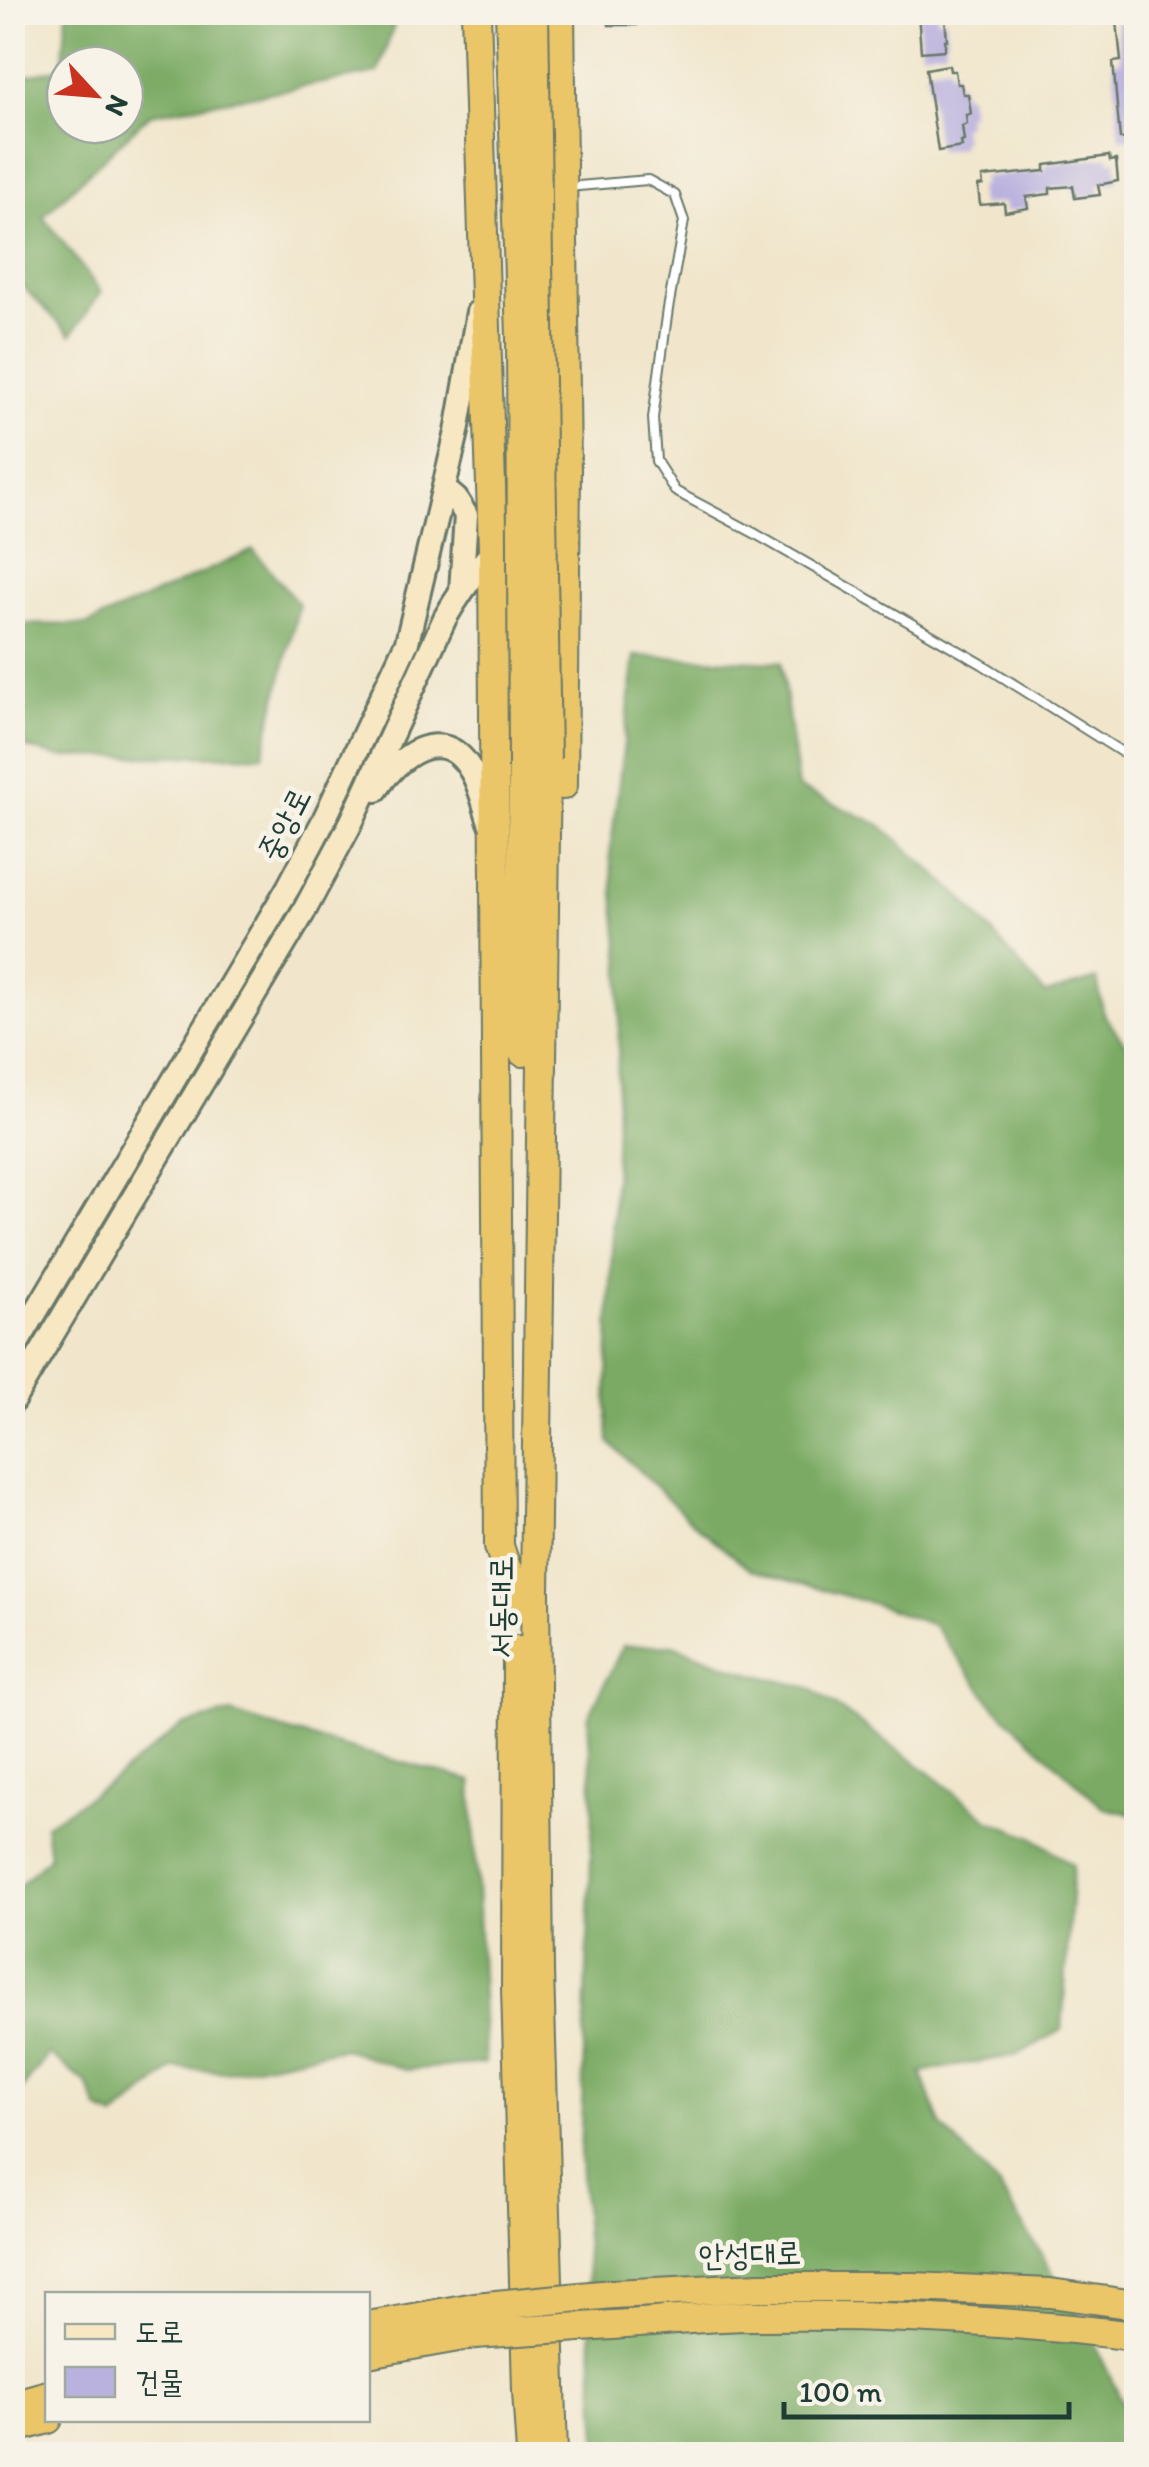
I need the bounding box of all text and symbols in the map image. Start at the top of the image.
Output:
north arrow [45,45,145,145]
text: N [98,90,137,122]
street label: 중앙로 [250,781,318,867]
street label: 서동대로 [482,1556,520,1659]
street label: 안성대로 [698,2233,802,2275]
legend [45,2292,370,2422]
text: 도로 [135,2313,183,2350]
scale bar [784,2357,1069,2419]
text: 건물 [135,2363,183,2400]
text: 100 m [799,2373,882,2410]

